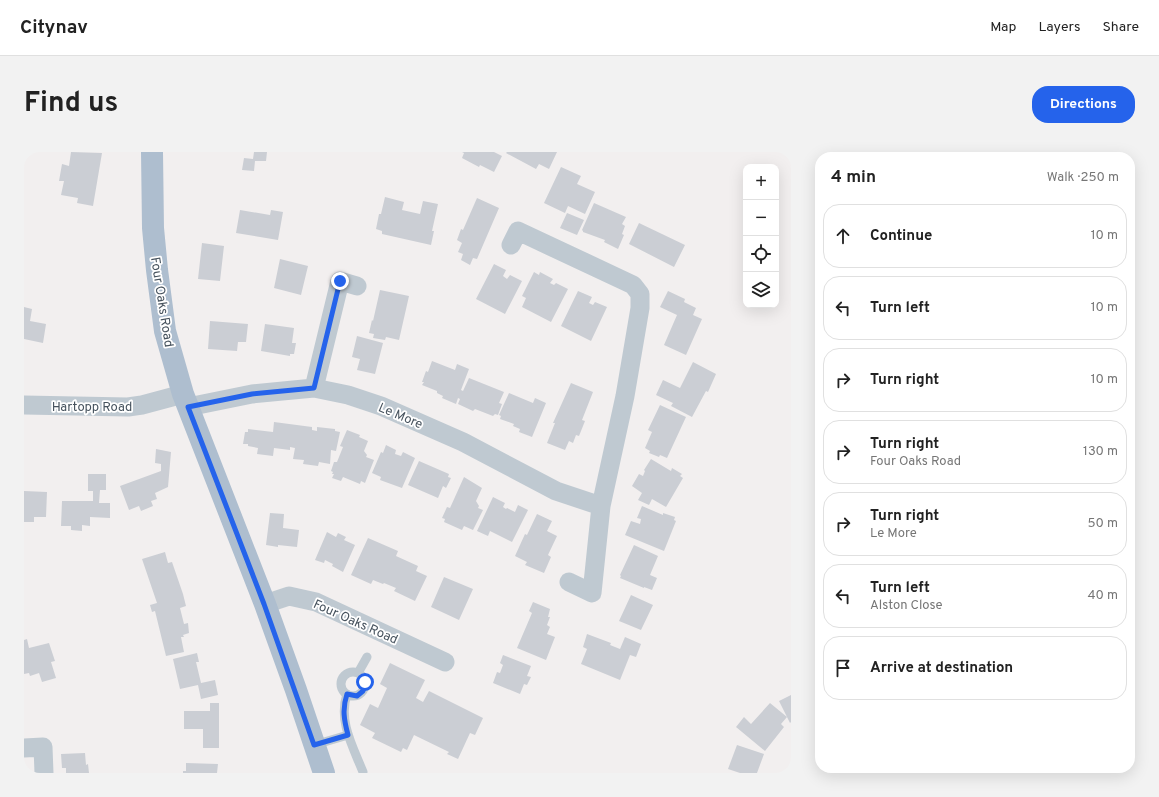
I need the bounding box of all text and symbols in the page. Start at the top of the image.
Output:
text: Citynav [20,16,88,40]
text: Map [990,19,1016,36]
text: Layers [1038,19,1080,36]
text: Share [1102,19,1139,36]
text: Find us [24,86,118,122]
button: Directions [1032,86,1135,123]
map controls [743,164,779,308]
button: + [743,164,779,200]
text: 4 min [831,167,876,189]
text: Walk · 250 m [1047,170,1119,186]
button: − [743,200,779,236]
icon: ahead [832,225,854,247]
text: Continue [870,227,932,246]
text: 10 m [1091,228,1118,244]
button: locate [743,236,779,272]
street label: Four Oaks Road [146,256,176,349]
route end [331,272,349,290]
button: layers [743,272,779,308]
icon: left [832,297,854,319]
text: Turn left [870,299,930,318]
text: 10 m [1091,300,1118,316]
icon: right [832,369,854,391]
text: Turn right [870,371,939,390]
text: 10 m [1091,372,1118,388]
street label: Hartopp Road [52,400,132,416]
street label: Le More [376,400,425,433]
text: Turn right [870,435,939,454]
icon: right [832,441,854,463]
text: 130 m [1083,444,1118,460]
text: Four Oaks Road [870,454,961,470]
text: Turn right [870,507,939,526]
icon: right [832,513,854,535]
text: 50 m [1088,516,1118,532]
text: Le More [870,526,917,542]
text: Turn left [870,579,930,598]
icon: left [832,585,854,607]
text: 40 m [1088,588,1118,604]
street label: Four Oaks Road [310,597,400,649]
text: Alston Close [870,598,942,614]
icon: arrive [832,657,854,679]
text: Arrive at destination [870,659,1013,678]
route start [356,673,374,691]

